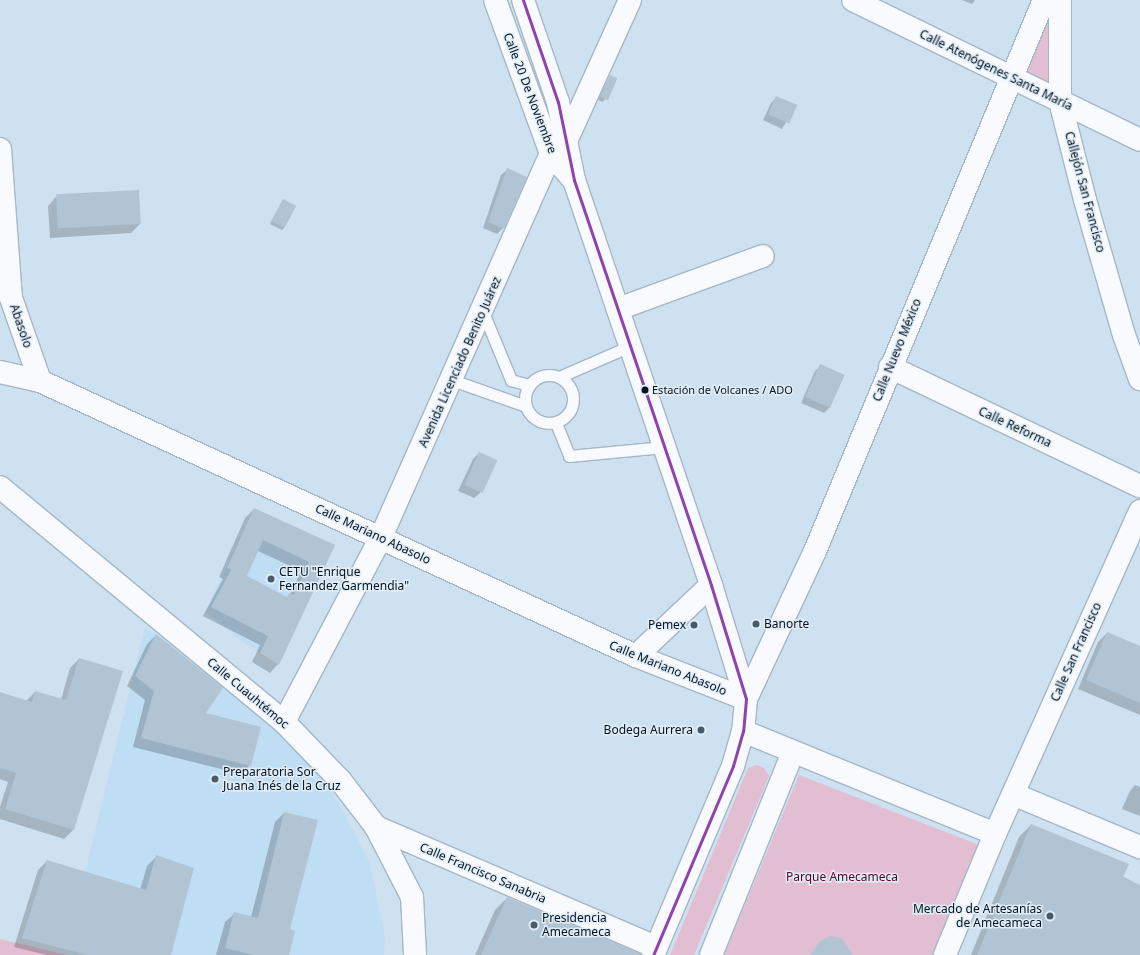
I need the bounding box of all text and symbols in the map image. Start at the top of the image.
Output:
street label: Calle Atenógenes Santa María [917,27,1075,113]
street label: Calle 20 De Noviembre [500,31,560,155]
street label: Callejón San Francisco [1062,130,1108,254]
street label: Avenida Licenciado Benito Juárez [416,274,504,450]
street label: Calle Nuevo México [870,296,924,404]
street label: Abasolo [7,302,35,350]
place label: Estación de Volcanes / ADO [652,383,793,397]
marker: Estación de Volcanes / ADO [640,385,650,395]
street label: Calle Reforma [976,404,1054,450]
street label: Calle Mariano Abasolo [313,501,433,567]
place label: CETU "Enrique Fernandez Garmendia" [279,565,409,593]
marker: CETU "Enrique Fernandez Garmendia" [266,574,276,584]
street label: Calle San Francisco [1048,600,1104,704]
place label: Banorte [764,617,809,631]
place label: Pemex [648,618,686,632]
marker: Banorte [751,619,761,629]
marker: Pemex [689,620,699,630]
street label: Calle Mariano Abasolo [607,638,729,698]
street label: Calle Cuauhtémoc [204,655,292,731]
place label: Bodega Aurrera [604,723,693,737]
marker: Bodega Aurrera [696,725,706,735]
place label: Preparatoria Sor Juana Inés de la Cruz [223,765,341,793]
marker: Preparatoria Sor Juana Inés de la Cruz [210,774,220,784]
street label: Calle Francisco Sanabria [418,840,548,906]
park label: Parque Amecameca [786,870,898,884]
place label: Mercado de Artesanías de Amecameca [913,902,1042,930]
place label: Presidencia Amecameca [542,911,611,939]
marker: Mercado de Artesanías de Amecameca [1045,911,1055,921]
marker: Presidencia Amecameca [529,920,539,930]

